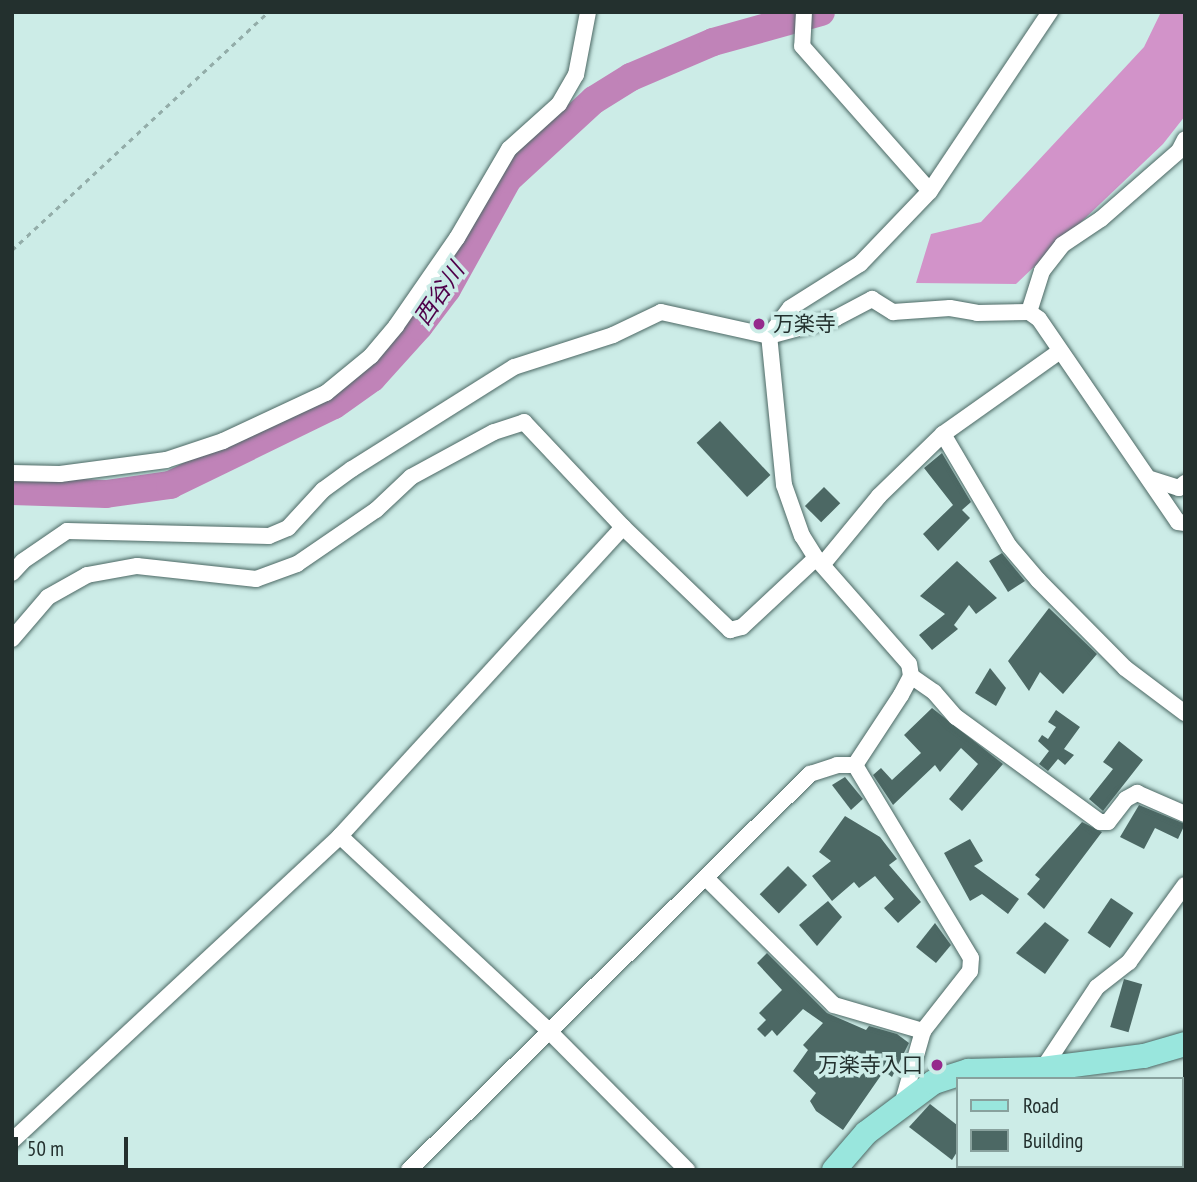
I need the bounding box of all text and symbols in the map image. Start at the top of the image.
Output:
water label: 西谷川 [408,258,470,330]
place label: 万楽寺 [773,311,836,337]
marker: 万楽寺 [751,316,767,332]
place label: 万楽寺入口 [818,1052,923,1078]
marker: 万楽寺入口 [929,1057,945,1073]
legend [956,1077,1183,1168]
text: Road [1023,1092,1059,1119]
scale bar [18,1122,131,1166]
text: Building [1023,1127,1083,1154]
text: 50 m [27,1135,64,1162]

